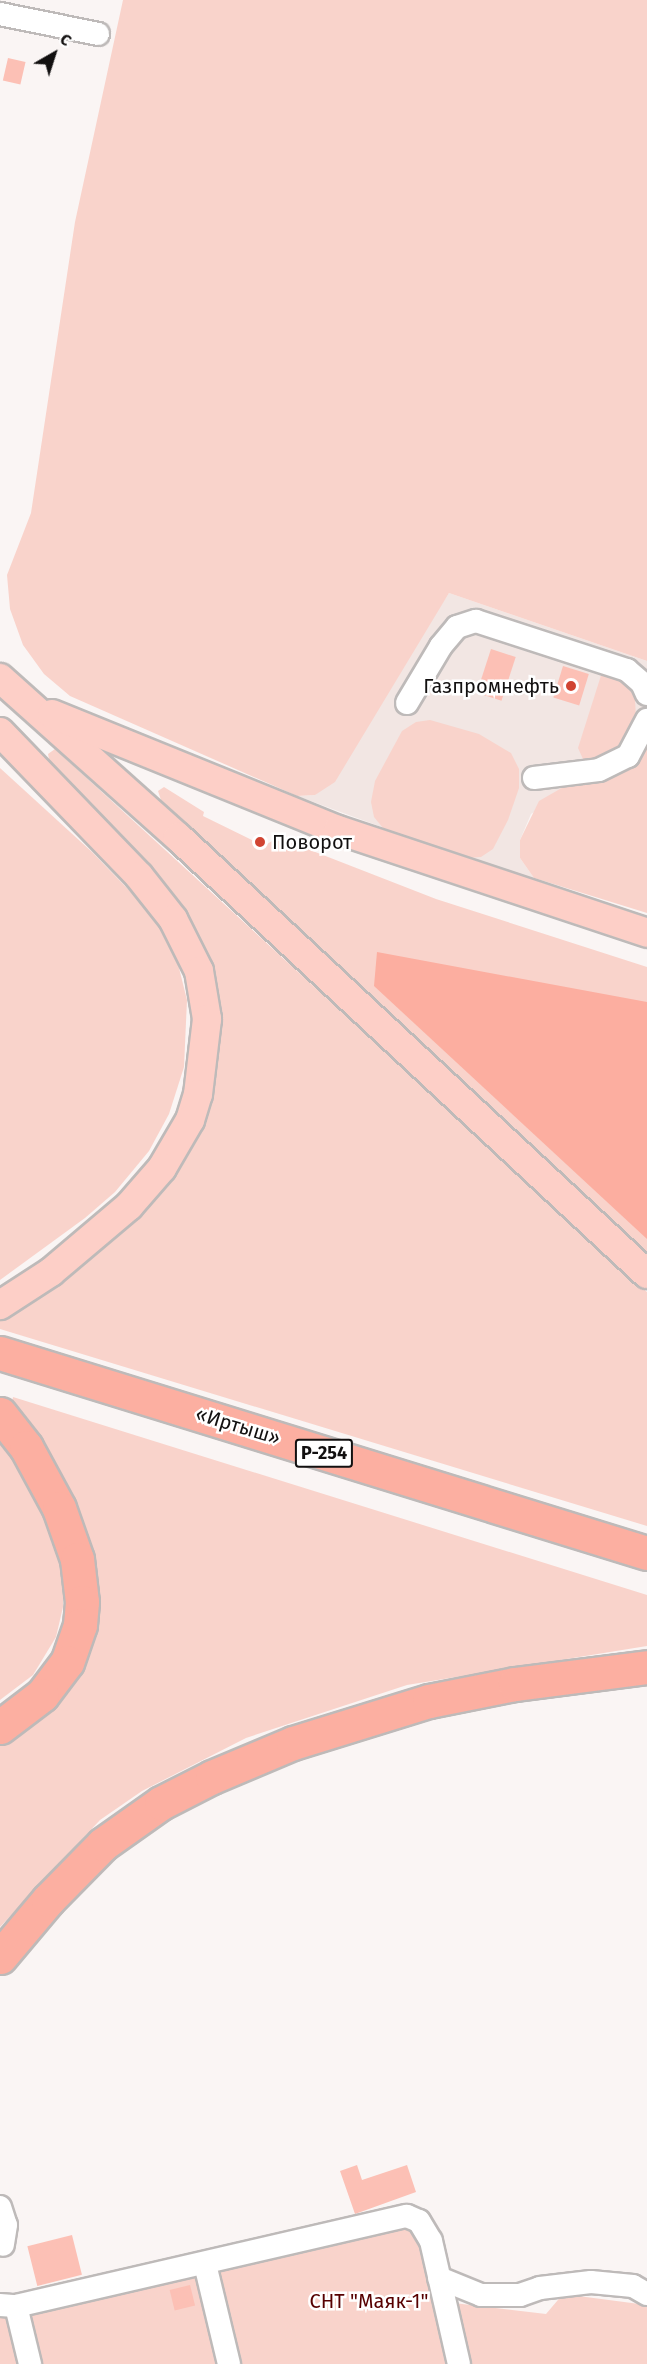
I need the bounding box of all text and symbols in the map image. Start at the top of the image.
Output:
north arrow [24,24,84,84]
text: С [56,29,75,50]
place label: Газпромнефть [423,674,559,698]
marker: Газпромнефть [564,679,578,693]
place label: Поворот [272,830,352,854]
marker: Поворот [253,835,267,849]
street label: «Иртыш» [193,1402,283,1450]
road number: Р-254 [294,1438,354,1468]
park label: СНТ "Маяк-1" [310,2289,428,2313]

